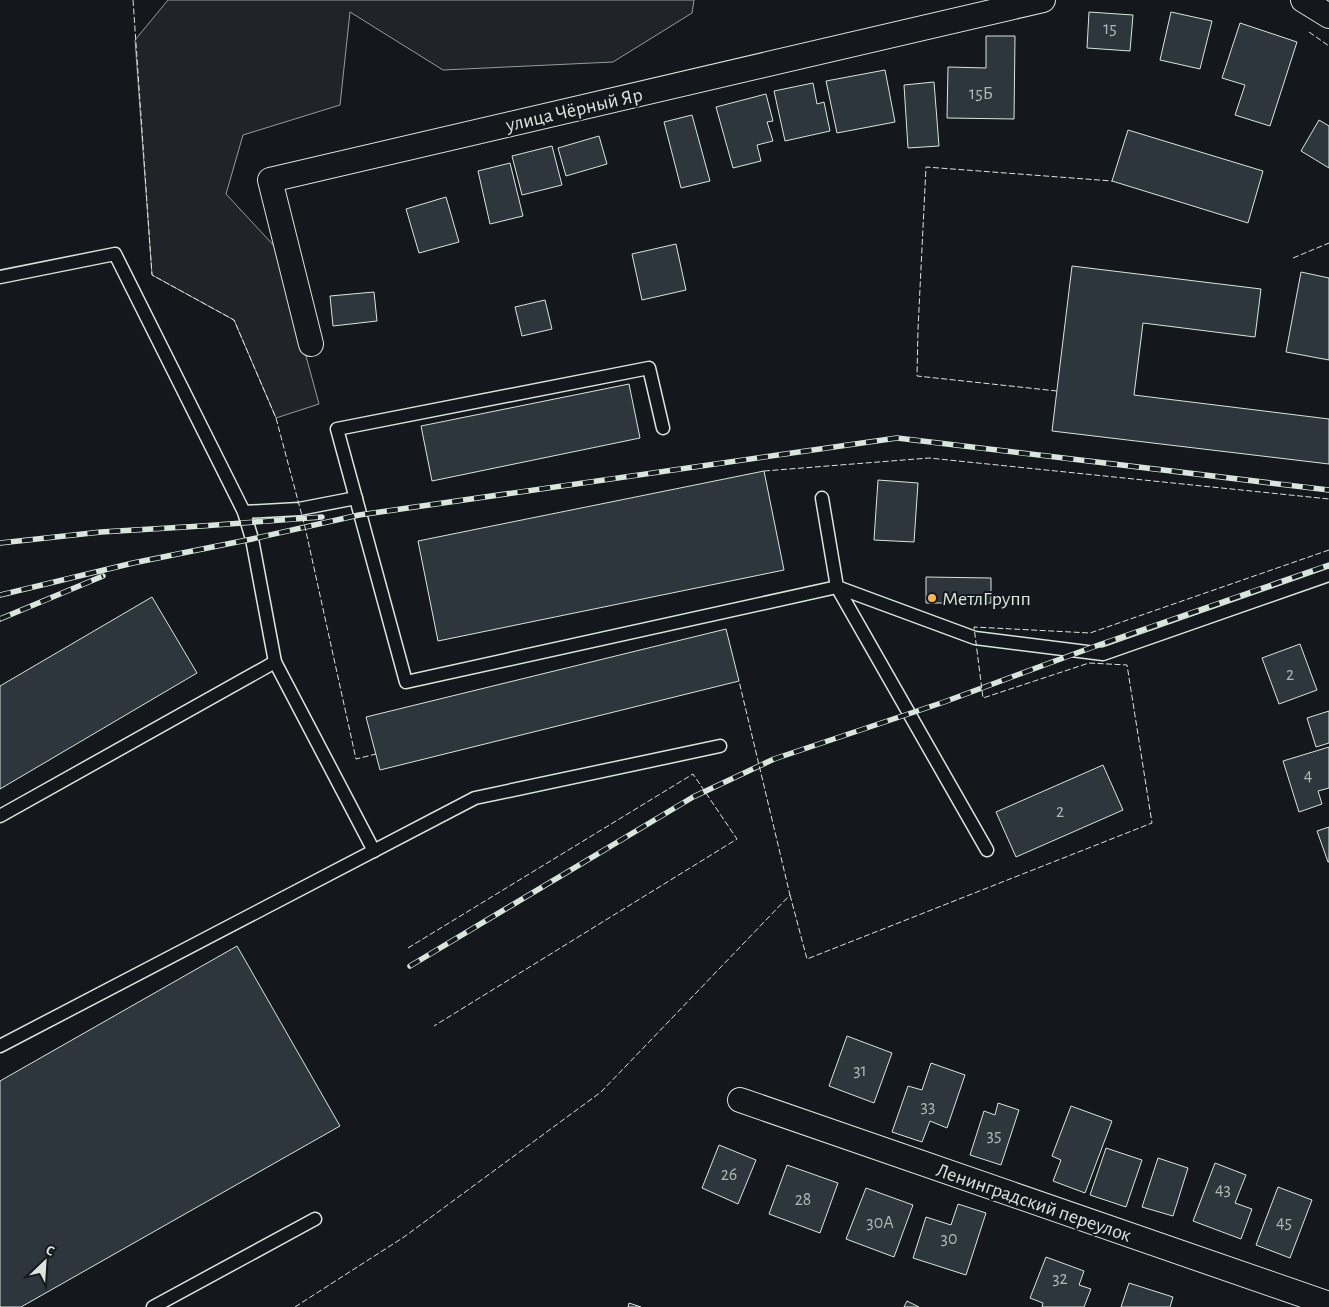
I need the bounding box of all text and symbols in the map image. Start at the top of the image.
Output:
house number: 15 [1103,20,1117,38]
street label: улица Чёрный Яр [503,85,644,136]
house number: 15Б [969,85,993,103]
place label: МетлГрупп [942,589,1031,609]
marker: МетлГрупп [926,592,938,604]
house number: 2 [1286,666,1294,684]
house number: 4 [1304,767,1313,785]
house number: 2 [1056,803,1064,821]
house number: 31 [853,1062,867,1080]
house number: 33 [921,1098,935,1116]
house number: 35 [987,1127,1001,1145]
street label: Ленинградский переулок [934,1160,1134,1246]
house number: 26 [721,1166,737,1184]
house number: 43 [1215,1181,1231,1199]
house number: 28 [795,1191,811,1209]
house number: 30А [866,1214,894,1232]
house number: 45 [1276,1214,1292,1232]
house number: 30 [941,1230,957,1248]
north arrow [20,1237,70,1287]
text: С [44,1243,57,1259]
house number: 32 [1052,1270,1068,1288]

